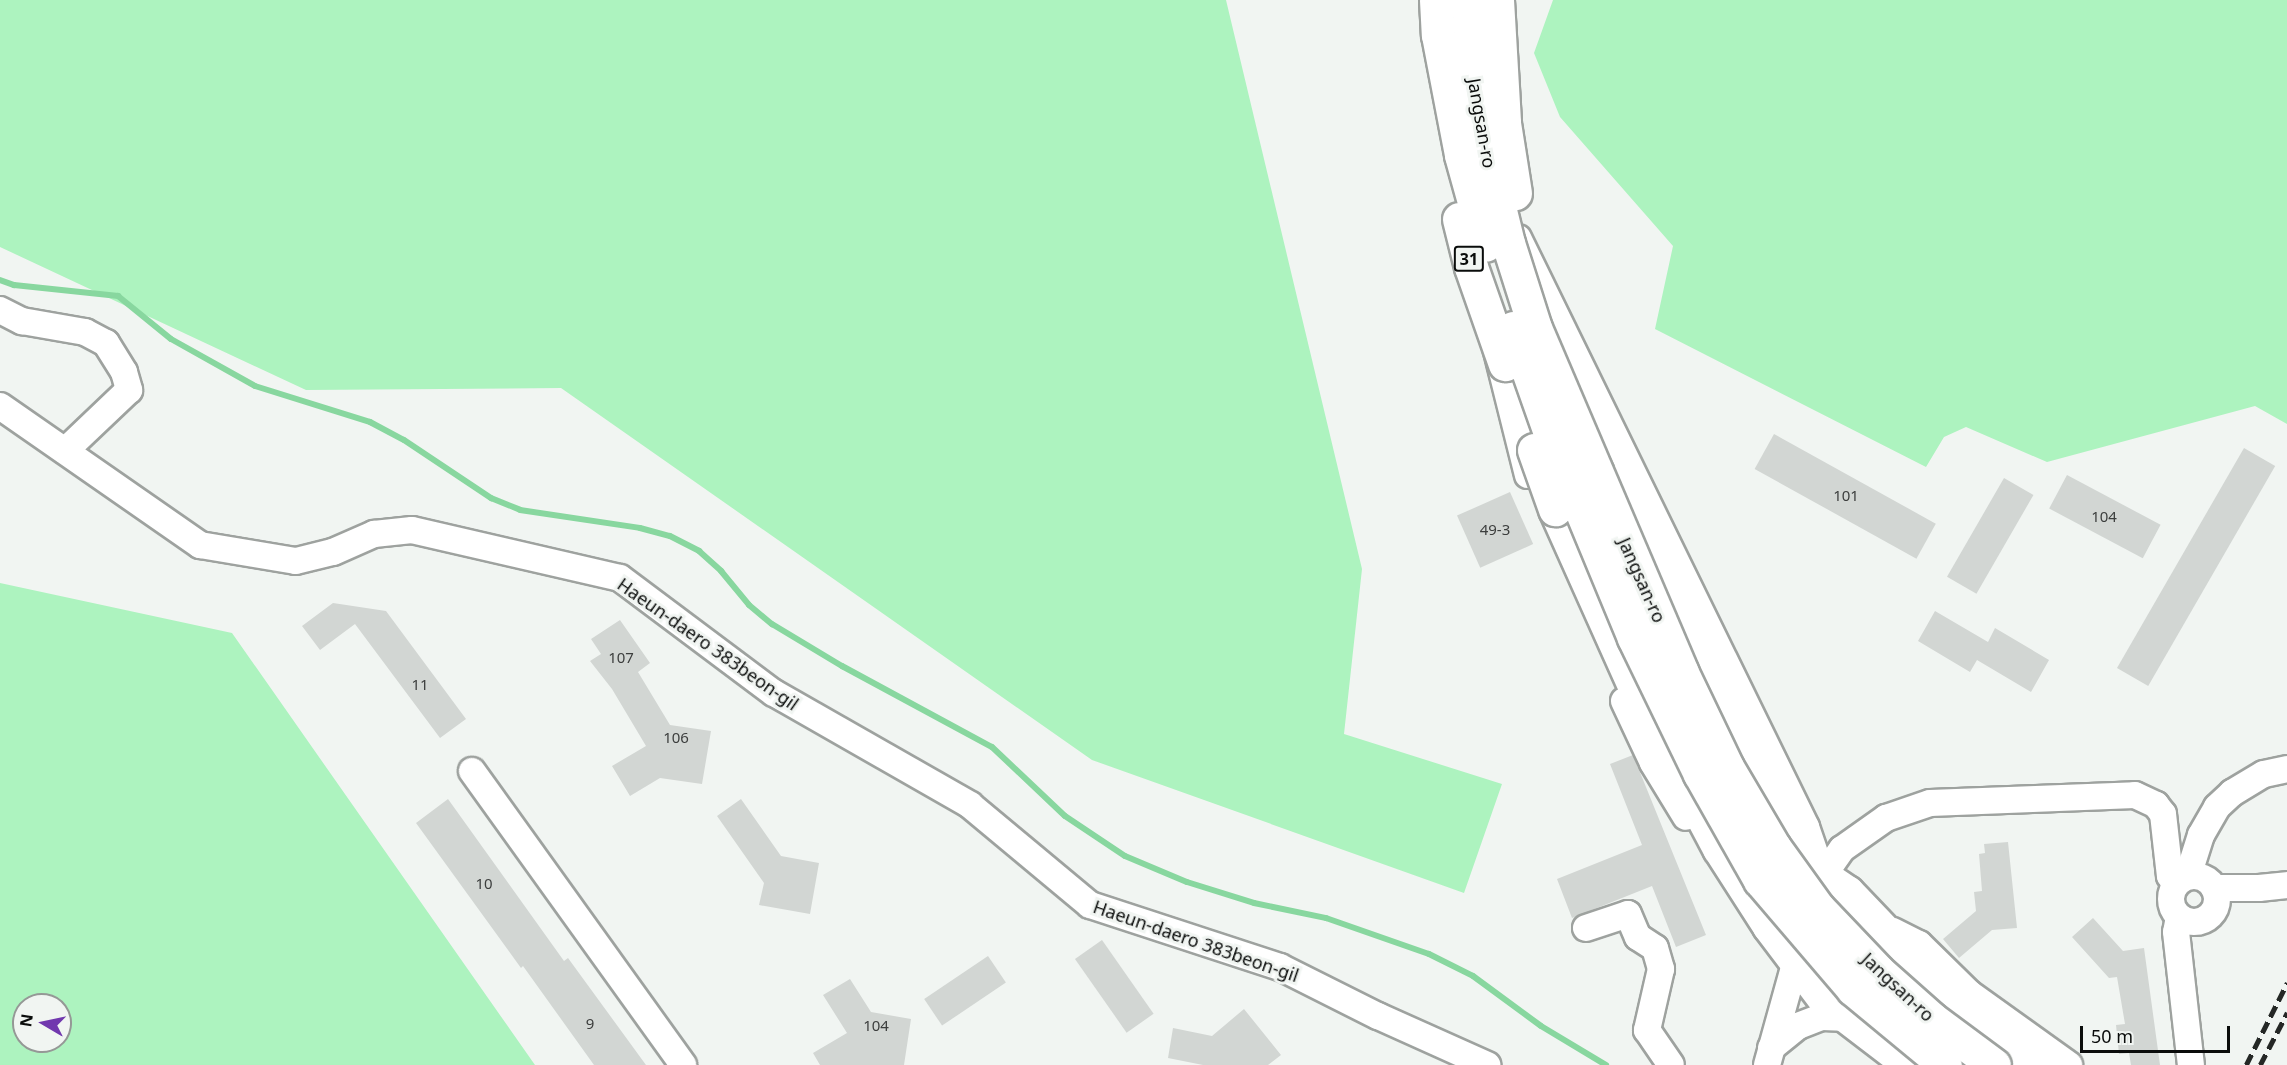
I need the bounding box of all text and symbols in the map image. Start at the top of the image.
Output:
street label: Jangsan-ro [1463,76,1501,170]
road number: 31 [1452,246,1486,272]
house number: 101 [1833,487,1859,505]
house number: 104 [2091,508,2117,526]
house number: 49-3 [1480,521,1510,539]
street label: Jangsan-ro [1614,534,1670,626]
street label: Haeun-daero 383beon-gil [613,573,803,715]
house number: 107 [608,649,634,667]
house number: 11 [411,676,429,694]
house number: 106 [663,729,689,747]
house number: 10 [475,875,493,893]
street label: Haeun-daero 383beon-gil [1090,896,1302,986]
street label: Jangsan-ro [1857,948,1939,1026]
north arrow [12,993,72,1053]
text: N [14,1012,38,1029]
scale bar [2083,1014,2233,1052]
house number: 9 [586,1015,594,1033]
house number: 104 [863,1017,889,1035]
text: 50 m [2091,1024,2133,1048]

